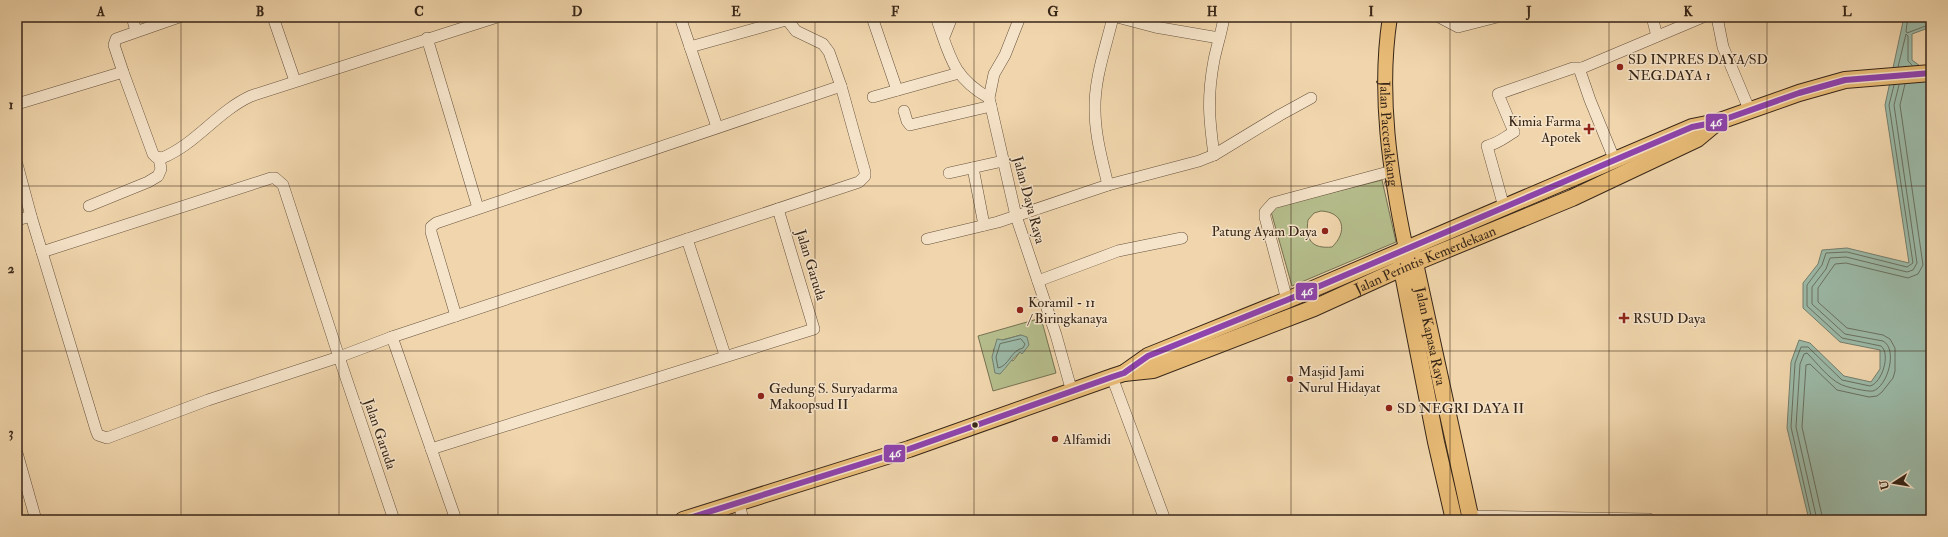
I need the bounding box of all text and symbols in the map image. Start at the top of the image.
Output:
text: A [96,4,106,20]
text: B [256,4,264,20]
text: C [414,4,424,20]
text: D [572,4,583,20]
text: E [731,4,741,20]
text: F [891,4,900,20]
text: G [1048,4,1059,20]
text: H [1207,4,1218,20]
text: I [1368,4,1374,20]
text: J [1525,4,1532,21]
text: K [1683,4,1693,20]
text: L [1842,4,1852,20]
place label: SD INPRES DAYA/SD NEG.DAYA 1 [1628,51,1768,84]
marker: SD INPRES DAYA/SD NEG.DAYA 1 [1615,62,1625,72]
street label: Jalan Paccerakkang [1377,80,1403,188]
text: 1 [9,97,14,113]
place label: Kimia Farma Apotek [1508,113,1581,147]
line badge: 46 [1705,113,1728,132]
text: 46 [1709,116,1723,130]
marker: Kimia Farma Apotek [1584,124,1594,134]
street label: Jalan Daya Raya [1008,153,1049,246]
street label: Jalan Perintis Kemerdekaan [1351,222,1498,297]
place label: Patung Ayam Daya [1211,223,1317,241]
marker: Patung Ayam Daya [1320,226,1330,236]
street label: Jalan Garuda [792,227,830,303]
text: 2 [8,261,15,277]
line badge: 46 [1295,282,1318,301]
street label: Jalan Kapasa Raya [1412,284,1450,387]
text: 46 [1300,285,1314,299]
place label: Koramil - 11 / Biringkanaya [1027,294,1108,328]
marker: Koramil - 11 / Biringkanaya [1015,305,1025,315]
place label: RSUD Daya [1633,310,1706,328]
marker: RSUD Daya [1618,312,1630,324]
place label: Masjid Jami Nurul Hidayat [1298,363,1381,397]
marker: Masjid Jami Nurul Hidayat [1285,374,1295,384]
place label: Gedung S. Suryadarma Makoopsud II [769,380,898,414]
marker: Gedung S. Suryadarma Makoopsud II [756,391,766,401]
street label: Jalan Garuda [360,396,400,472]
place label: SD NEGRI DAYA II [1397,400,1524,417]
marker: SD NEGRI DAYA II [1384,403,1394,413]
unlabelled marker [970,420,980,430]
text: 3 [9,425,14,441]
place label: Alfamidi [1062,431,1111,448]
marker: Alfamidi [1050,434,1060,444]
line badge: 46 [883,444,906,463]
text: 46 [888,447,902,461]
north arrow [1874,463,1914,503]
text: U [1877,478,1892,491]

